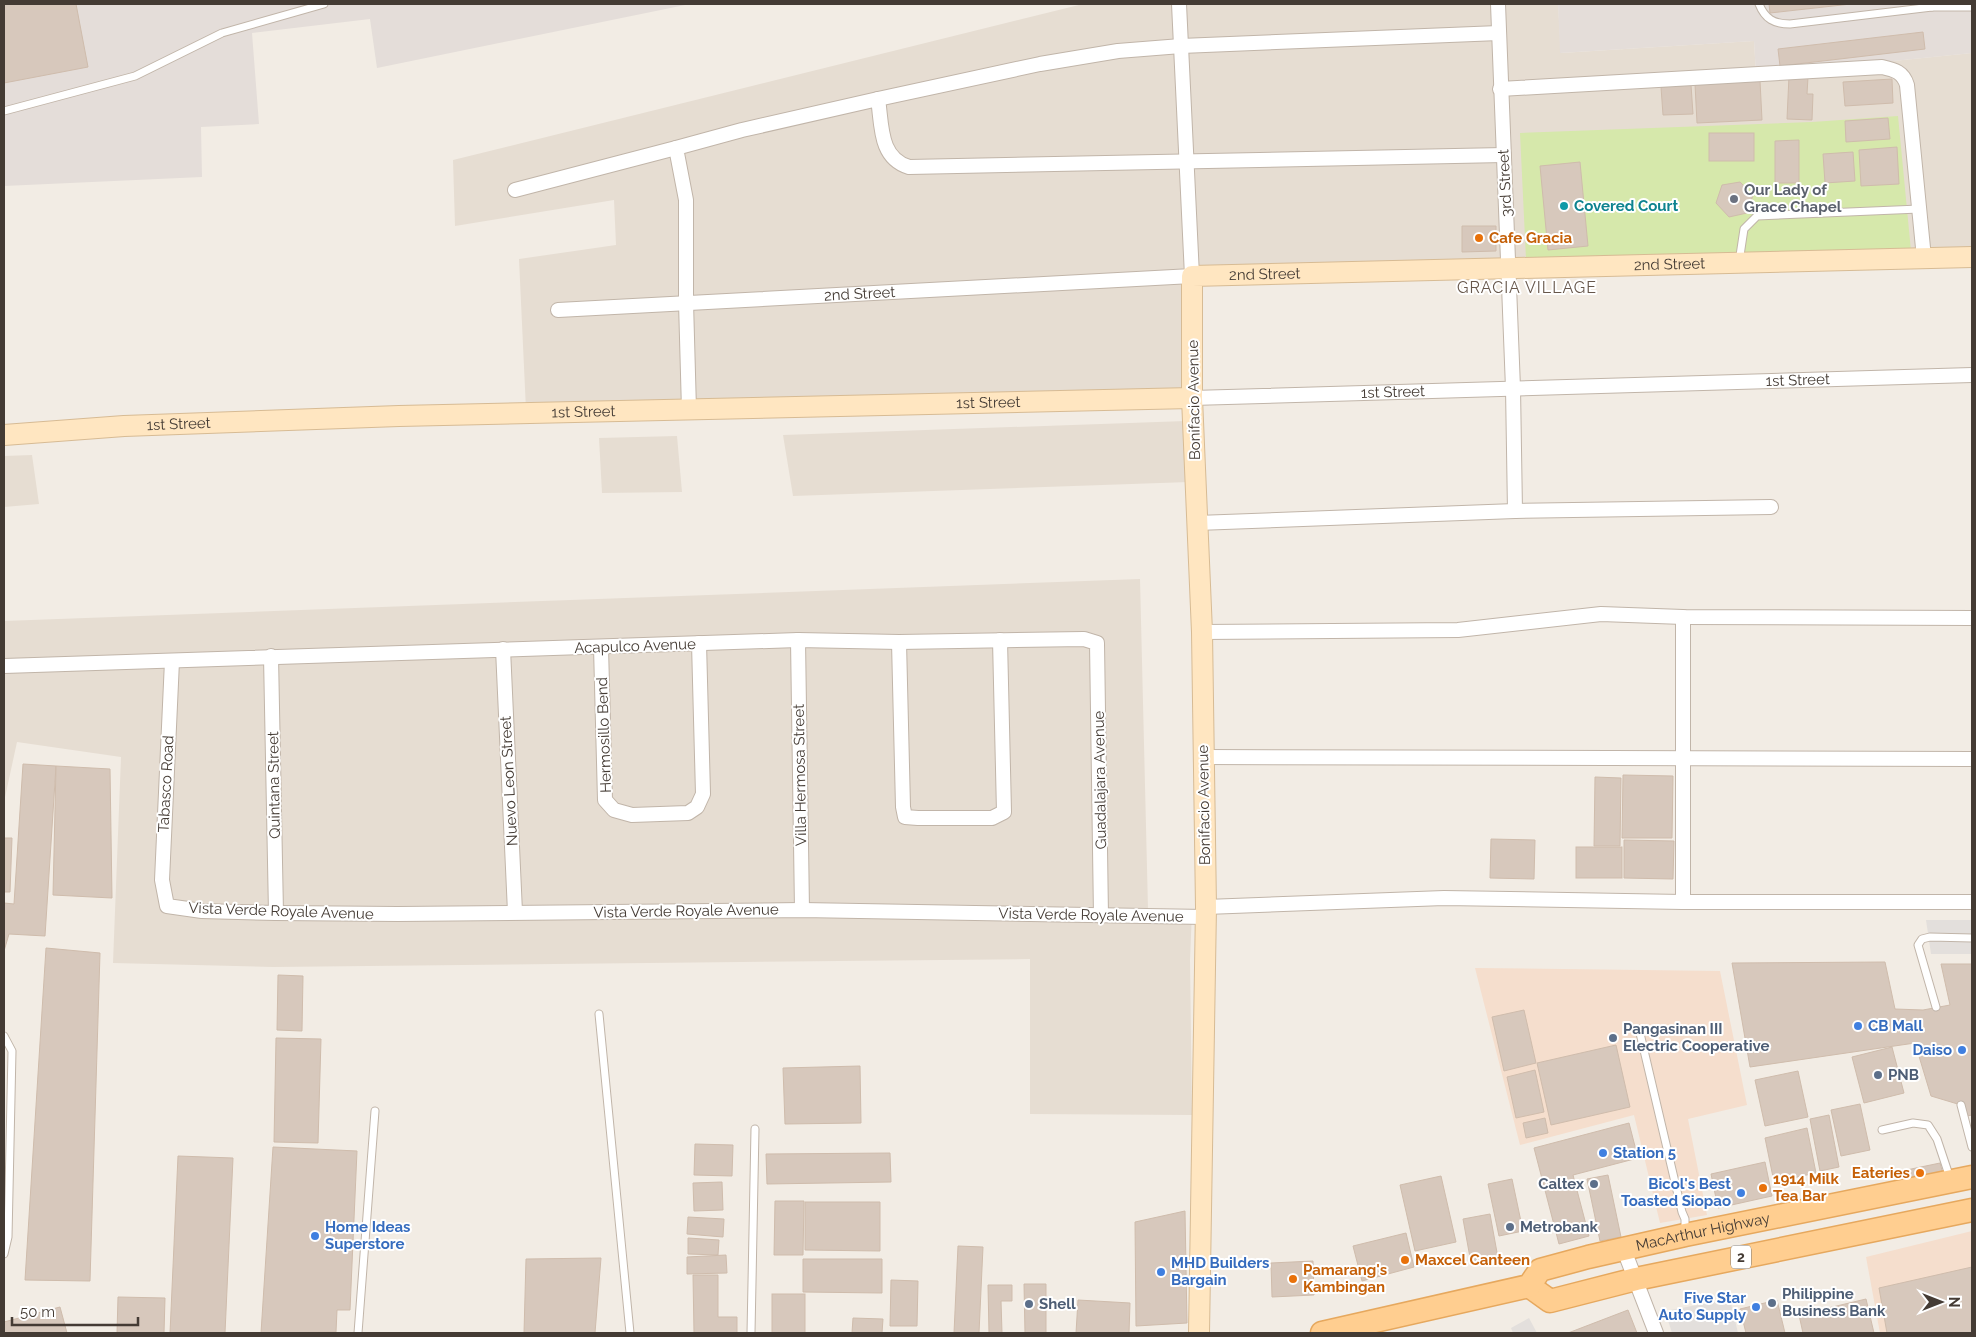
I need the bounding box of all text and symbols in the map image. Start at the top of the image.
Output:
street label: 3rd Street [1494,149,1516,217]
place label: Our Lady of Grace Chapel [1744,181,1842,216]
marker: Our Lady of Grace Chapel [1728,193,1740,205]
place label: Covered Court [1574,197,1678,215]
marker: Covered Court [1558,200,1570,212]
place label: Cafe Gracia [1489,229,1572,247]
marker: Cafe Gracia [1473,232,1485,244]
street label: 2nd Street [1634,255,1705,274]
street label: 2nd Street [1229,264,1301,284]
district label: GRACIA VILLAGE [1457,278,1597,297]
street label: 2nd Street [823,283,896,305]
street label: Bonifacio Avenue [1184,339,1204,460]
street label: 1st Street [1765,370,1830,390]
street label: 1st Street [1361,382,1425,402]
street label: 1st Street [956,393,1021,412]
street label: 1st Street [551,402,616,422]
street label: 1st Street [146,414,211,434]
street label: Acapulco Avenue [574,635,696,657]
street label: Hermosillo Bend [593,677,615,793]
street label: Villa Hermosa Street [790,704,810,846]
street label: Guadalajara Avenue [1090,710,1110,849]
street label: Nuevo Leon Street [497,716,521,846]
street label: Quintana Street [264,731,284,839]
street label: Tabasco Road [154,735,178,833]
street label: Bonifacio Avenue [1194,744,1214,865]
street label: Vista Verde Royale Avenue [188,899,374,923]
street label: Vista Verde Royale Avenue [593,900,779,922]
street label: Vista Verde Royale Avenue [998,904,1184,926]
place label: CB Mall [1868,1017,1923,1035]
place label: Pangasinan III Electric Cooperative [1623,1020,1769,1055]
marker: CB Mall [1852,1020,1864,1032]
marker: Pangasinan III Electric Cooperative [1607,1032,1619,1044]
place label: Daiso [1912,1041,1952,1059]
marker: Daiso [1956,1044,1968,1056]
place label: PNB [1888,1066,1919,1084]
marker: PNB [1872,1069,1884,1081]
place label: Station 5 [1613,1144,1676,1162]
marker: Station 5 [1597,1147,1609,1159]
place label: Eateries [1852,1164,1910,1182]
marker: Eateries [1914,1167,1926,1179]
place label: 1914 Milk Tea Bar [1773,1170,1839,1205]
place label: Caltex [1538,1175,1584,1193]
place label: Bicol's Best Toasted Siopao [1621,1175,1731,1210]
marker: Caltex [1588,1178,1600,1190]
marker: 1914 Milk Tea Bar [1757,1182,1769,1194]
marker: Bicol's Best Toasted Siopao [1735,1187,1747,1199]
street label: MacArthur Highway [1634,1209,1772,1255]
place label: Home Ideas Superstore [325,1218,411,1253]
place label: Metrobank [1520,1218,1598,1236]
marker: Metrobank [1504,1221,1516,1233]
marker: Home Ideas Superstore [309,1230,321,1242]
road number: 2 [1731,1246,1751,1268]
place label: Maxcel Canteen [1415,1251,1530,1269]
place label: MHD Builders Bargain [1171,1254,1269,1289]
marker: Maxcel Canteen [1399,1254,1411,1266]
place label: Pamarang's Kambingan [1303,1261,1387,1296]
marker: MHD Builders Bargain [1155,1266,1167,1278]
marker: Pamarang's Kambingan [1287,1273,1299,1285]
north arrow [1916,1277,1966,1327]
place label: Philippine Business Bank [1782,1285,1886,1320]
place label: Five Star Auto Supply [1658,1289,1747,1324]
scale bar [12,1294,139,1326]
place label: Shell [1039,1295,1076,1313]
marker: Philippine Business Bank [1766,1297,1778,1309]
text: N [1946,1297,1962,1307]
marker: Shell [1023,1298,1035,1310]
marker: Five Star Auto Supply [1750,1301,1762,1313]
text: 50 m [20,1303,55,1321]

